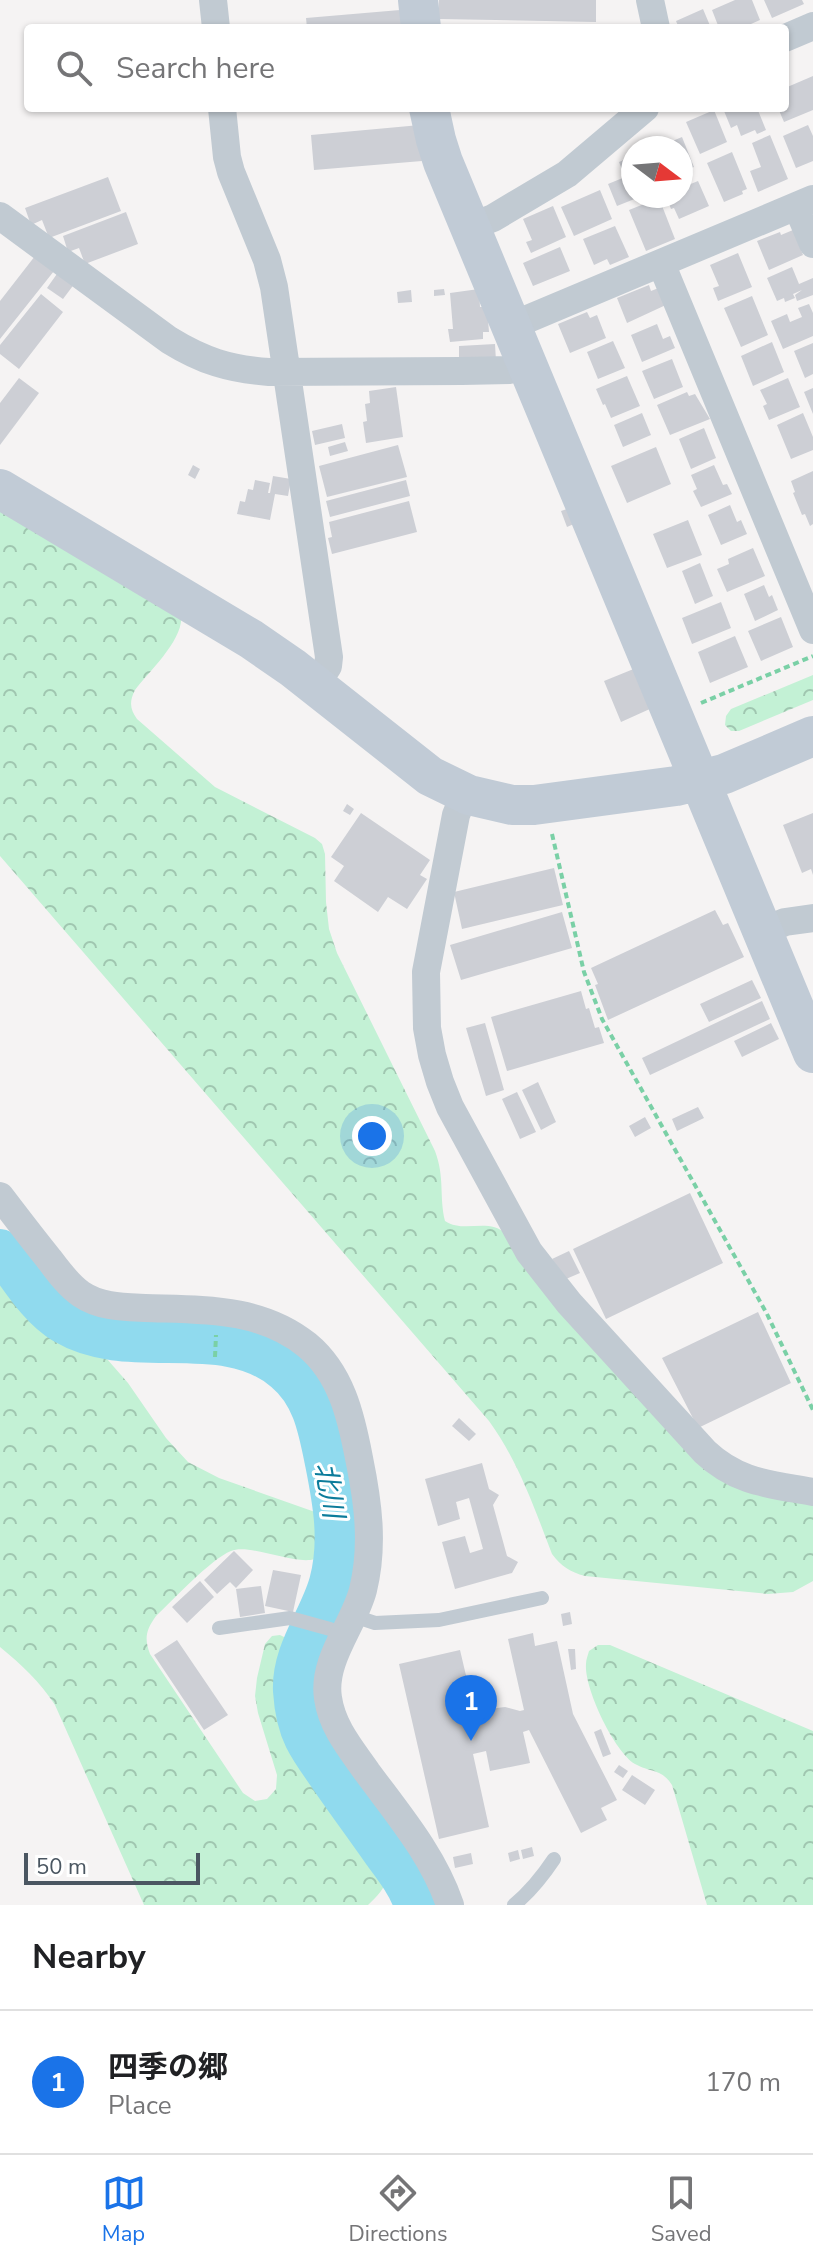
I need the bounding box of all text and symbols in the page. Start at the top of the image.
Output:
search box [24,24,789,112]
icon: search [52,46,96,90]
text: Search here [116,48,275,89]
north arrow [621,136,693,208]
your location [352,1116,392,1156]
water label: 北川 [305,1459,353,1524]
pin: 1 [445,1675,497,1741]
scale bar [24,1849,200,1885]
text: 50 m [36,1852,87,1882]
text: Nearby [32,1934,146,1980]
text: 四季の郷 [108,2047,228,2088]
text: 1 [50,2065,66,2100]
text: 170 m [705,2065,781,2100]
text: Place [108,2088,172,2123]
tab: Map [102,2171,146,2249]
tab: Directions [349,2171,448,2249]
tab: Saved [651,2171,711,2249]

